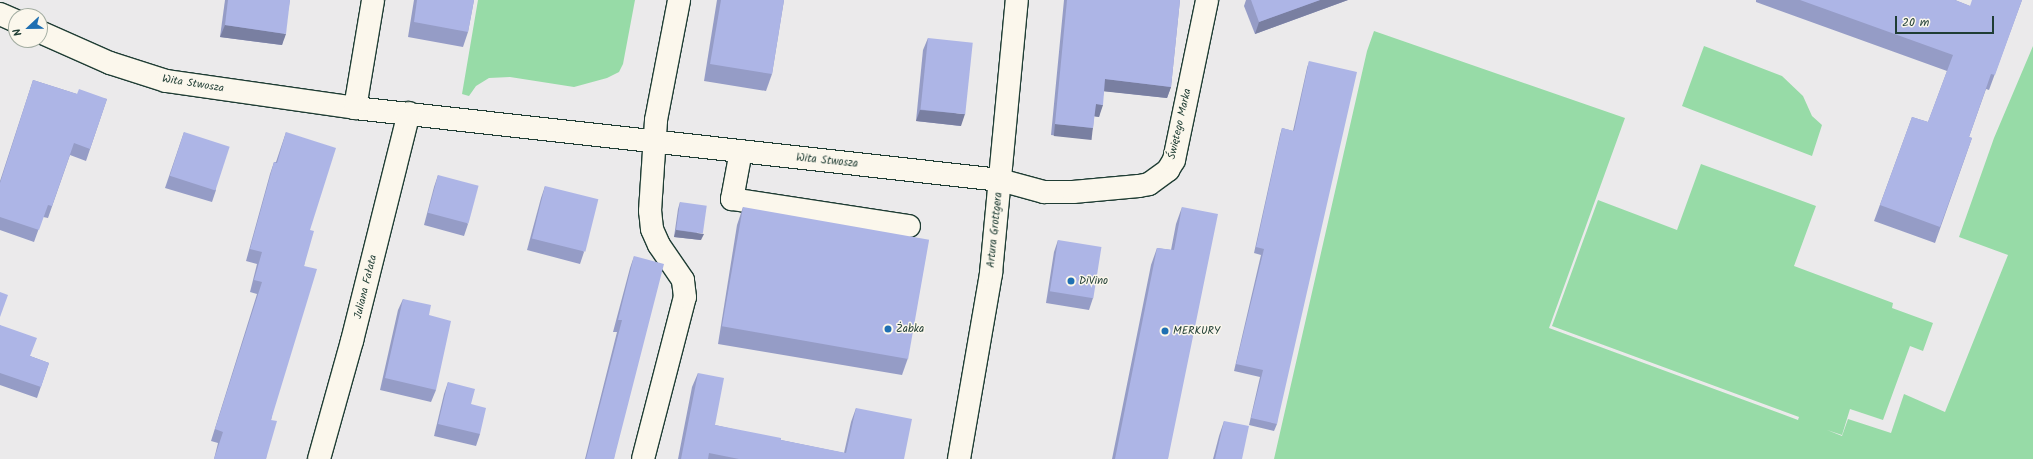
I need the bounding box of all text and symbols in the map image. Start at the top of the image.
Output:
north arrow [8,8,48,48]
scale bar [1897,8,1996,34]
text: 20 m [1902,13,1929,32]
text: N [8,26,27,39]
street label: Wita Stwosza [161,73,225,95]
street label: Świętego Marka [1165,87,1195,161]
street label: Wita Stwosza [795,151,859,171]
street label: Artura Grottgera [984,192,1006,268]
street label: Juliana Fałata [352,253,380,321]
place label: DiVino [1079,274,1108,288]
marker: DiVino [1066,276,1076,286]
place label: Żabka [896,322,924,336]
marker: Żabka [883,324,893,334]
place label: MERKURY [1173,324,1220,338]
marker: MERKURY [1160,326,1170,336]

